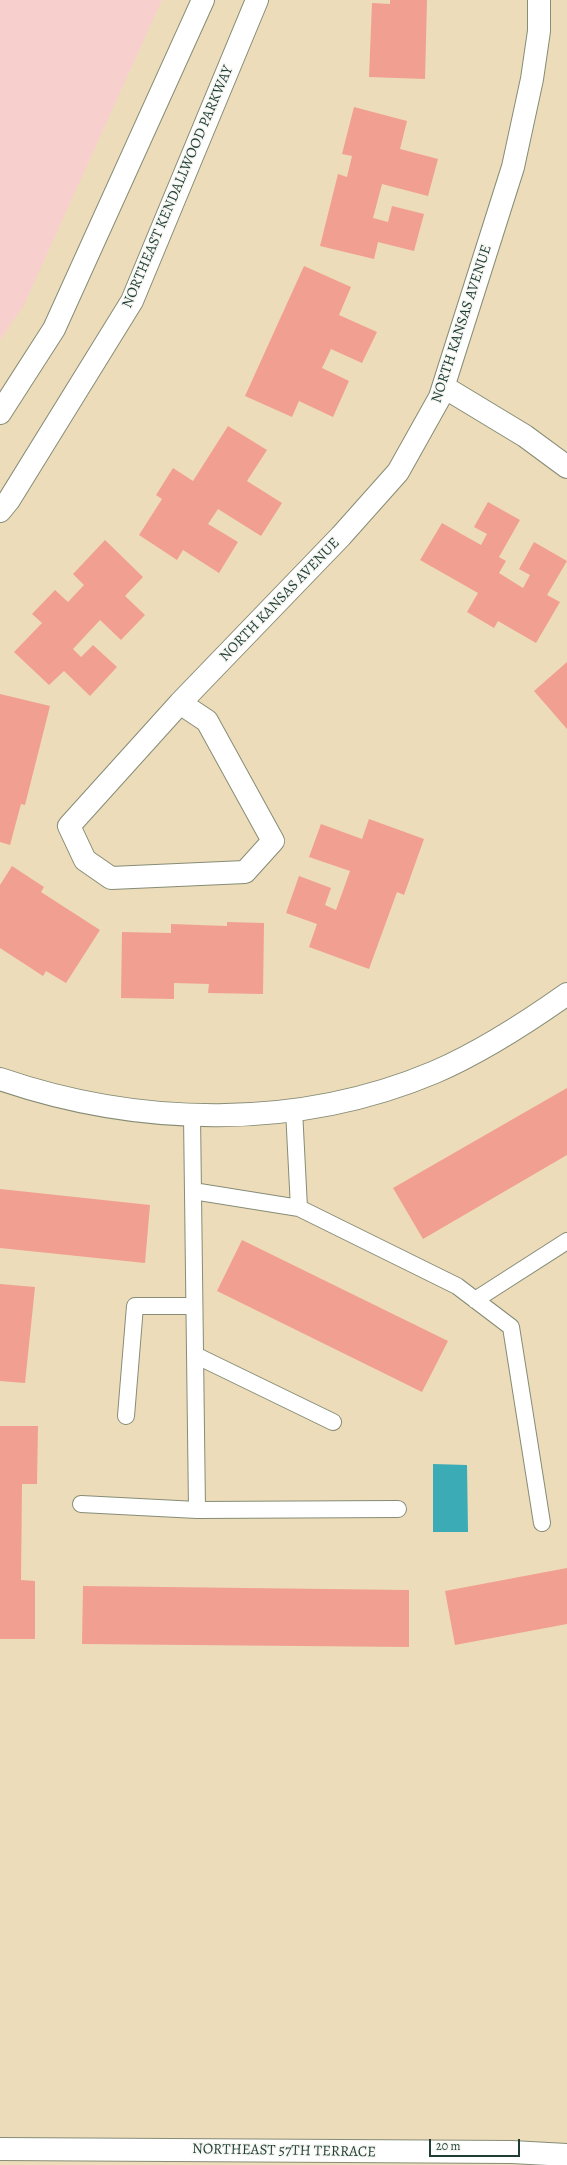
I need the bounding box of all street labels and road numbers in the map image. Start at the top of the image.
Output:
street label: NORTHEAST KENDALLWOOD PARKWAY [119,63,237,311]
street label: NORTH KANSAS AVENUE [428,243,496,405]
street label: NORTH KANSAS AVENUE [216,534,344,666]
street label: NORTHEAST 57TH TERRACE [192,2140,376,2162]

